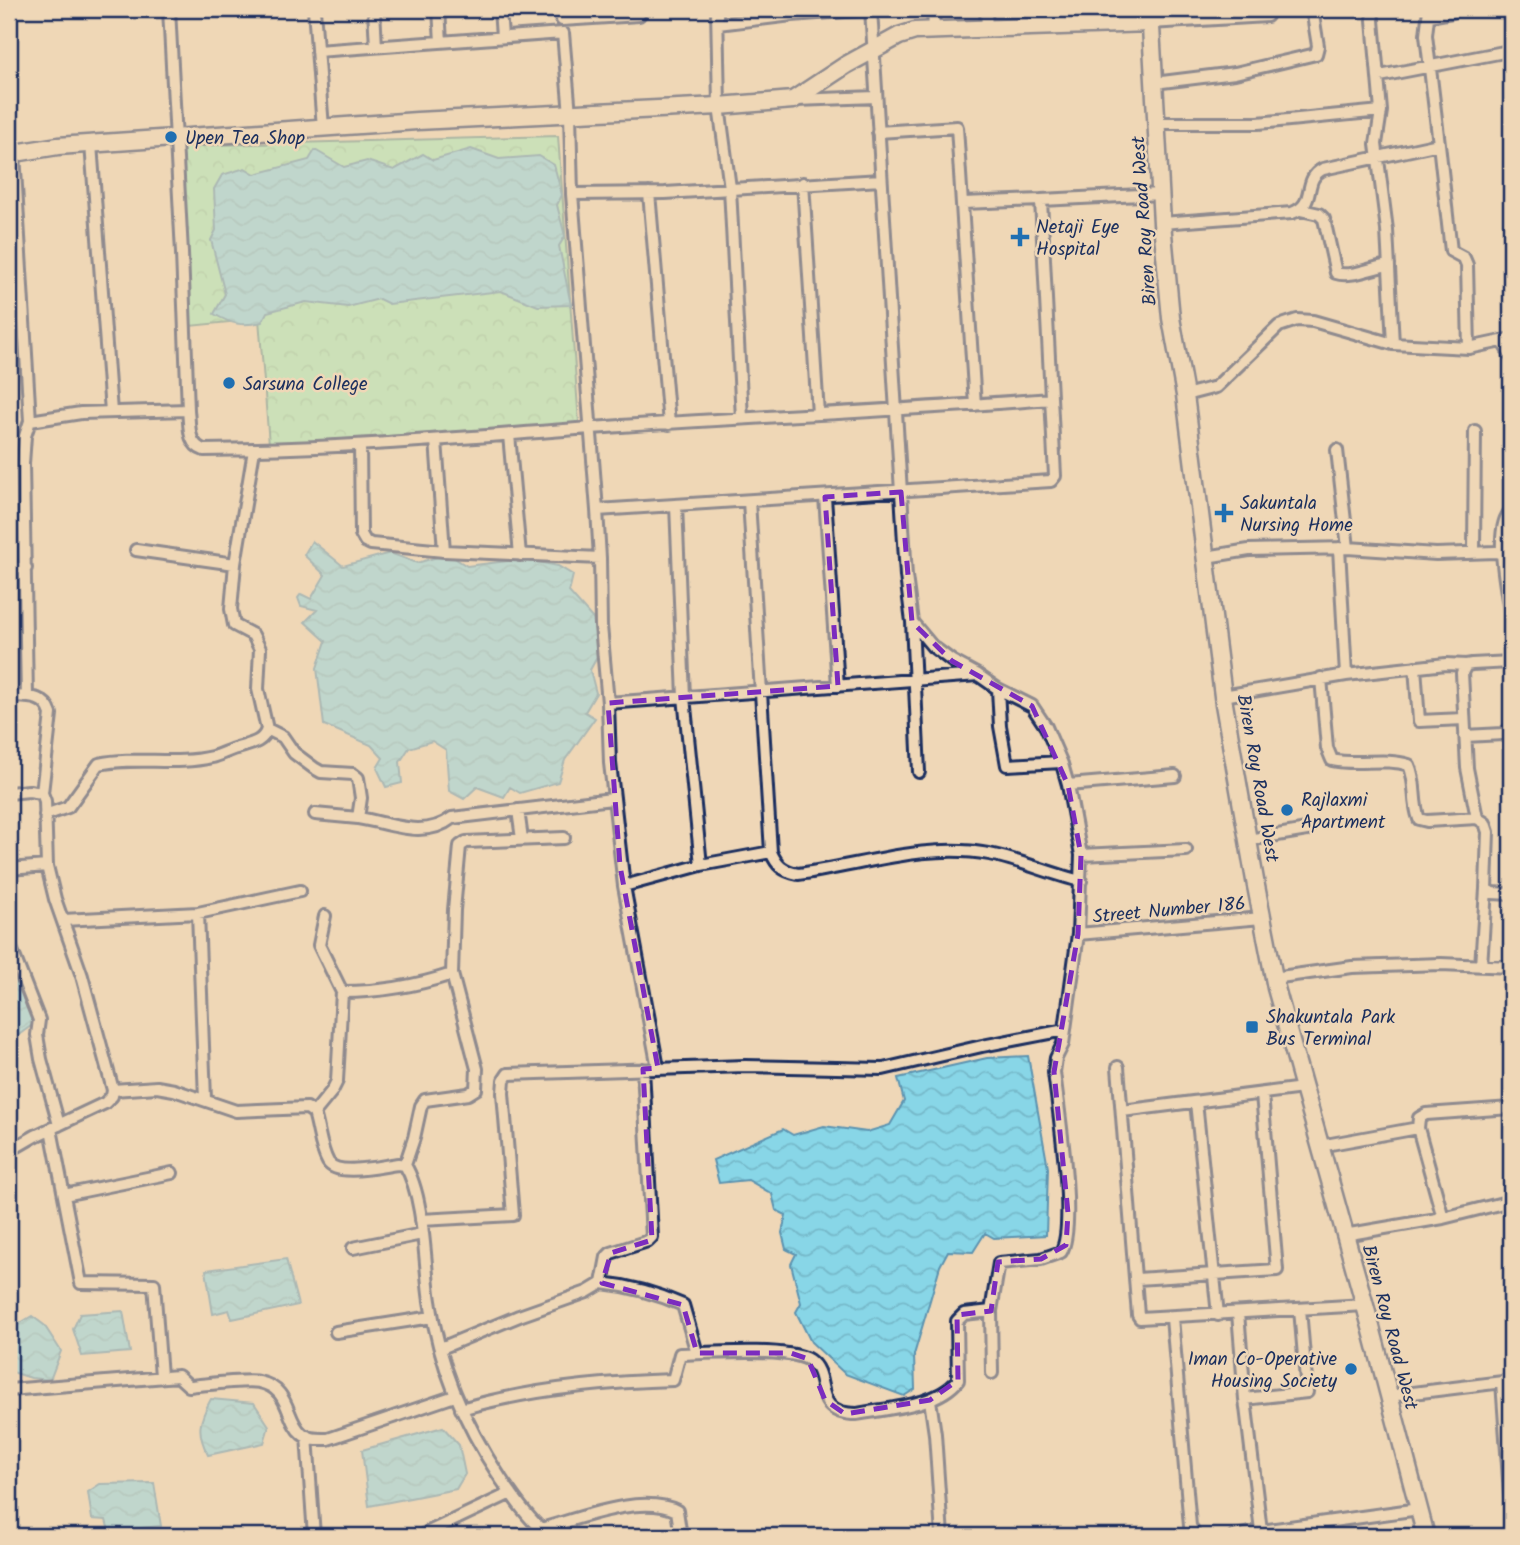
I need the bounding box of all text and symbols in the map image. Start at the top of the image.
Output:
place label: Upen Tea Shop [185,124,305,154]
marker: Upen Tea Shop [163,129,179,145]
street label: Biren Roy Road West [1124,134,1166,307]
place label: Netaji Eye Hospital [1036,213,1120,265]
marker: Netaji Eye Hospital [1010,227,1030,247]
place label: Sarsuna College [243,370,368,400]
marker: Sarsuna College [221,375,237,391]
place label: Sakuntala Nursing Home [1240,489,1353,541]
marker: Sakuntala Nursing Home [1214,503,1234,523]
street label: Biren Roy Road West [1227,692,1287,865]
place label: Rajlaxmi Apartment [1301,786,1386,838]
marker: Rajlaxmi Apartment [1279,802,1295,818]
street label: Street Number 186 [1091,889,1247,933]
place label: Shakuntala Park Bus Terminal [1266,1003,1395,1055]
marker: Shakuntala Park Bus Terminal [1244,1019,1260,1035]
street label: Biren Roy Road West [1353,1242,1426,1414]
place label: Iman Co-Operative Housing Society [1188,1345,1338,1397]
marker: Iman Co-Operative Housing Society [1343,1361,1359,1377]

